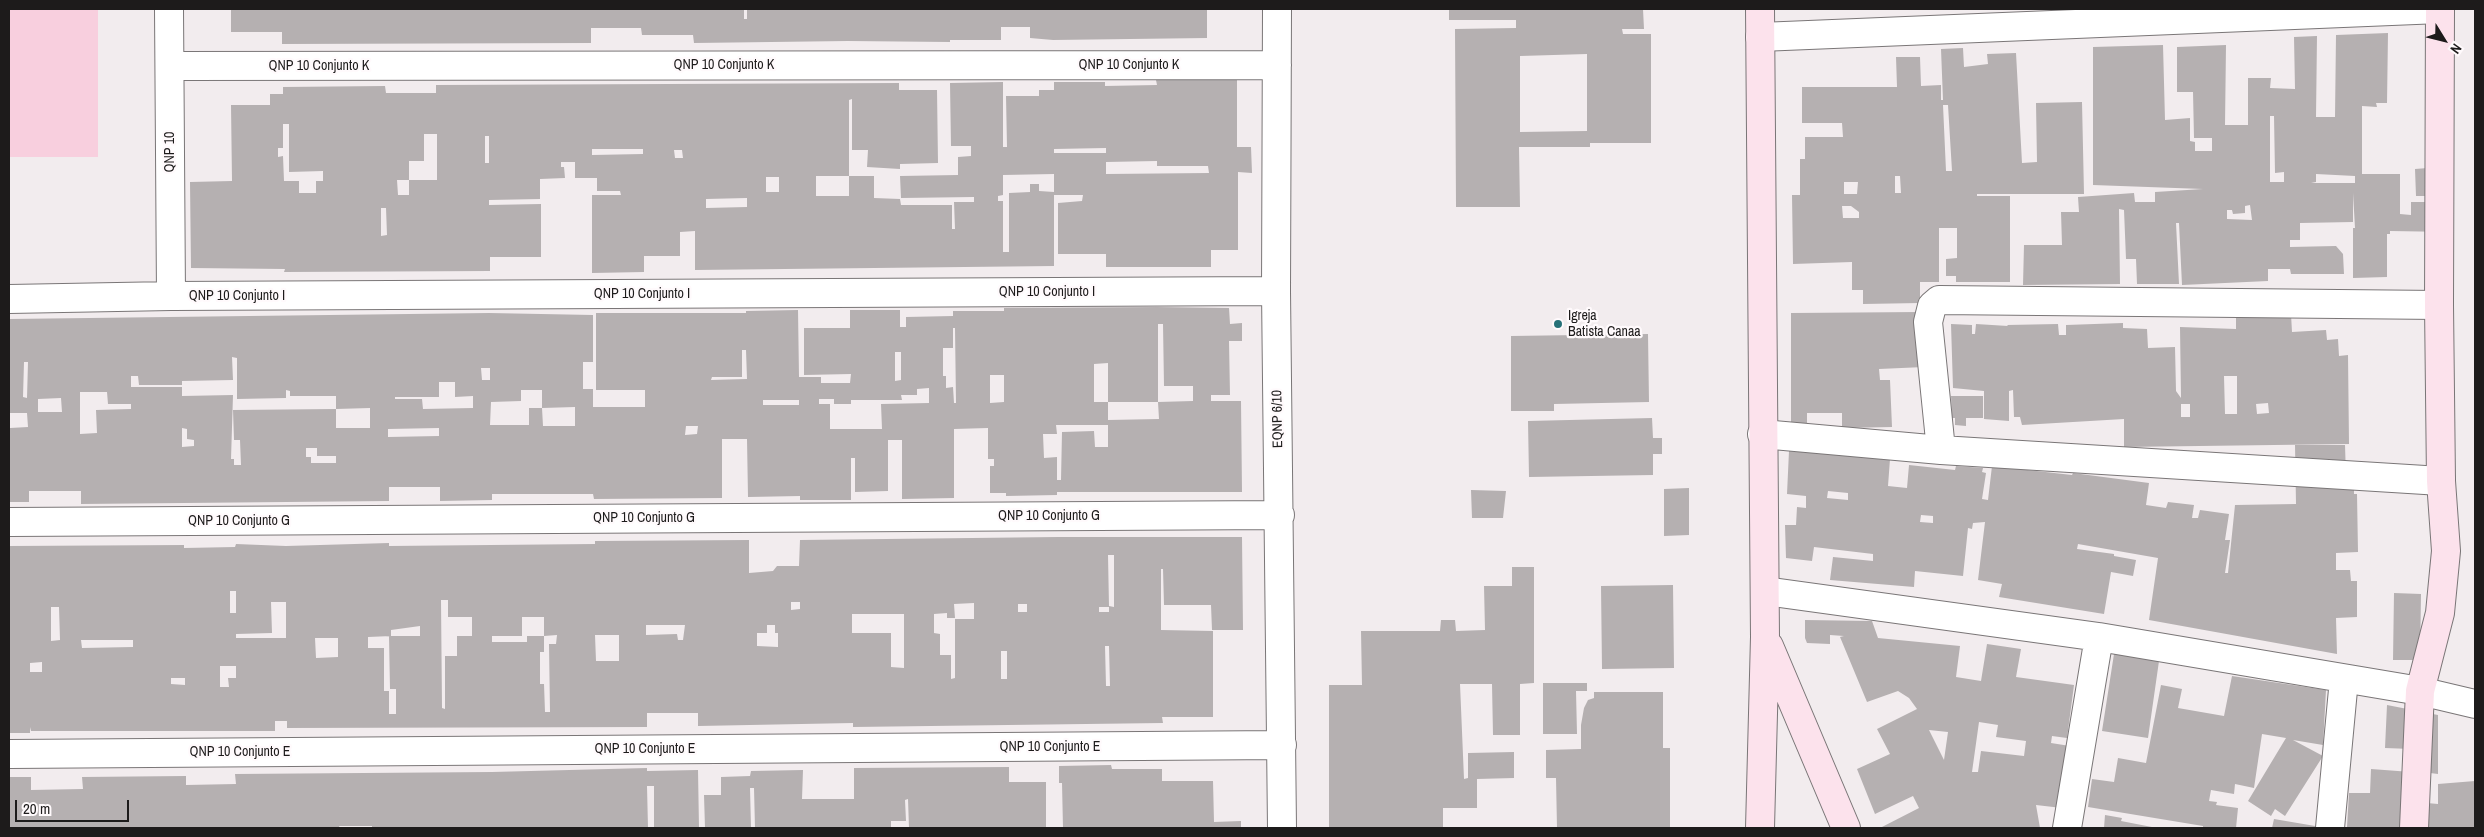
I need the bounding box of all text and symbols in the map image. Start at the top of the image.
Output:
north arrow [2419,15,2469,65]
text: N [2446,40,2466,57]
street label: QNP 10 Conjunto K [674,57,774,73]
street label: QNP 10 Conjunto K [1079,57,1179,73]
street label: QNP 10 Conjunto K [269,58,369,74]
street label: QNP 10 [162,132,178,172]
street label: QNP 10 Conjunto I [999,284,1095,300]
street label: QNP 10 Conjunto I [594,286,690,302]
street label: QNP 10 Conjunto I [189,288,285,304]
place label: Igreja Batista Canaa [1568,308,1641,341]
marker: Igreja Batista Canaa [1552,318,1564,330]
street label: EQNP 6/10 [1269,390,1287,448]
street label: QNP 10 Conjunto G [998,508,1100,524]
street label: QNP 10 Conjunto G [593,510,695,526]
street label: QNP 10 Conjunto G [188,513,290,529]
street label: QNP 10 Conjunto E [1000,739,1100,755]
street label: QNP 10 Conjunto E [595,741,695,757]
street label: QNP 10 Conjunto E [190,744,290,760]
scale bar [18,790,131,822]
text: 20 m [23,798,50,819]

